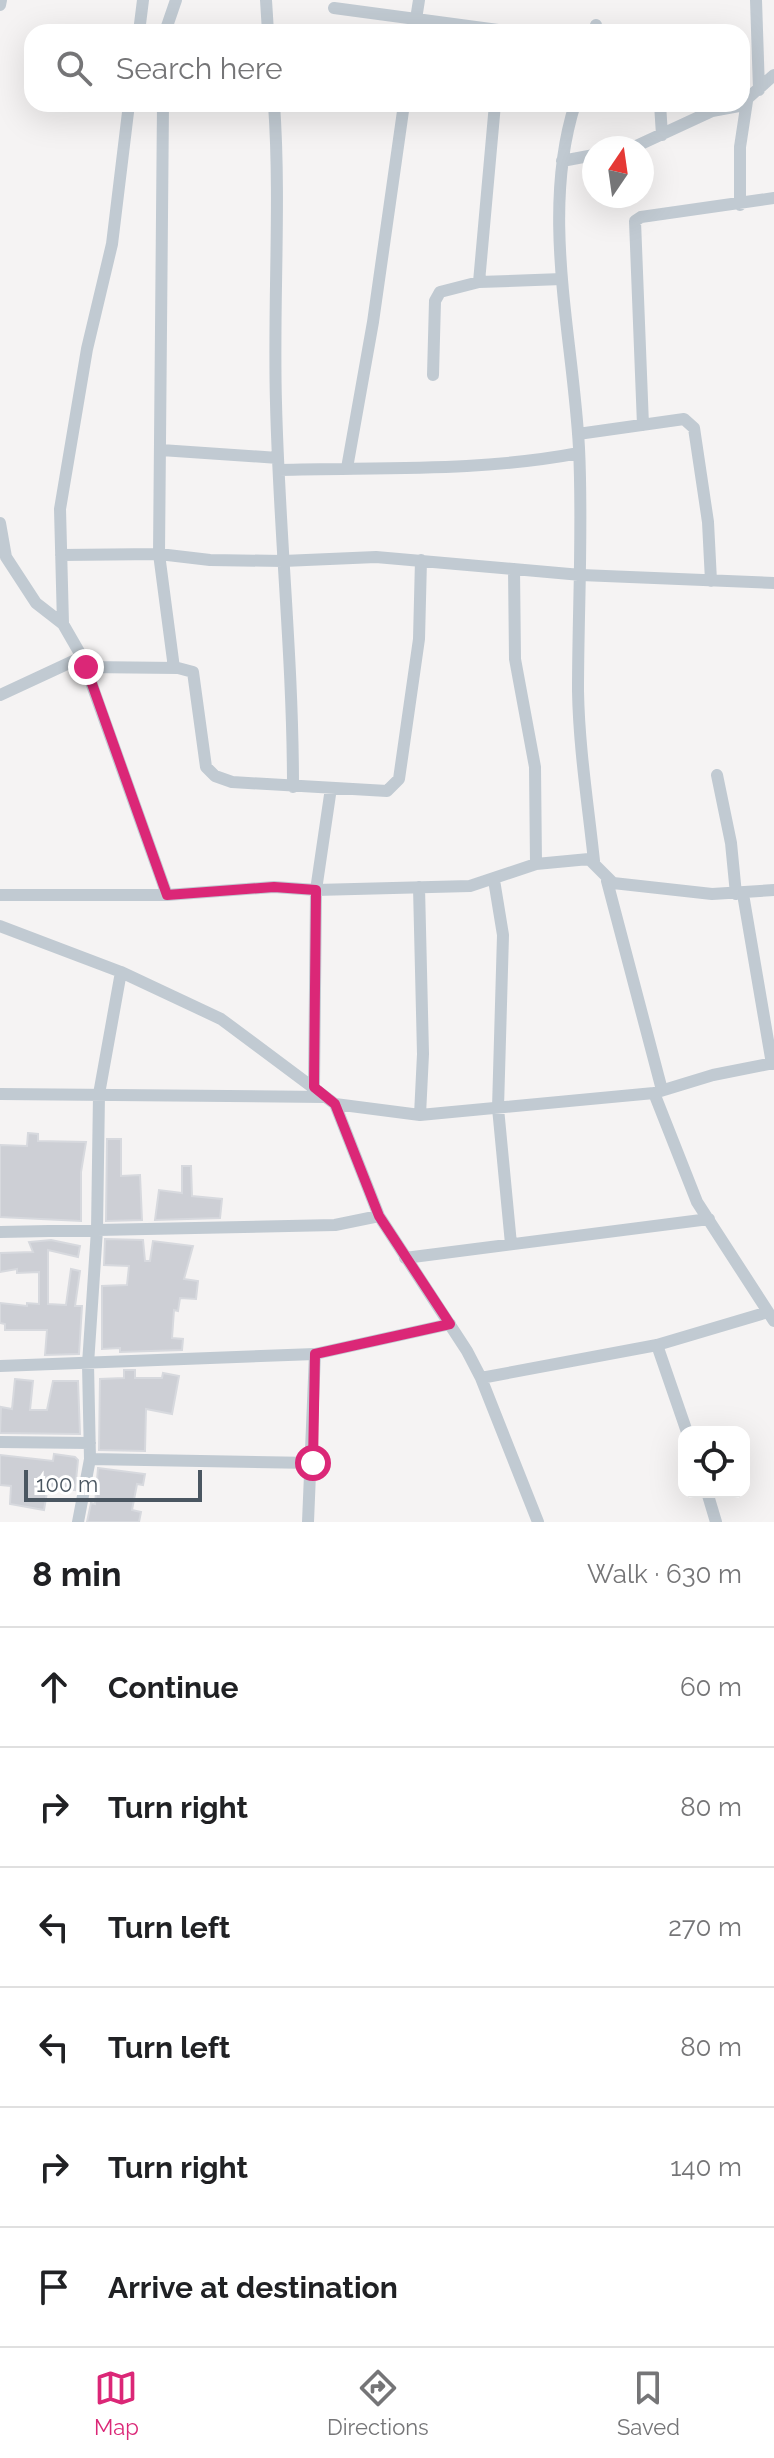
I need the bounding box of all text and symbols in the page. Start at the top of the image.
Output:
search box [24,24,750,112]
icon: search [52,46,96,90]
text: Search here [116,51,283,86]
north arrow [582,136,654,208]
route end [68,649,104,685]
map controls [678,1426,750,1498]
button: locate [678,1426,750,1498]
route start [295,1445,331,1481]
scale bar [24,1466,202,1502]
text: 100 m [36,1471,98,1497]
text: 8 min [32,1554,122,1594]
text: Walk · 630 m [587,1559,742,1589]
icon: ahead [32,1665,76,1709]
text: Continue [108,1670,239,1705]
text: 60 m [680,1672,742,1702]
icon: right [32,1785,76,1829]
text: Turn right [108,1790,248,1825]
text: 80 m [680,1792,742,1822]
icon: left [32,1905,76,1949]
text: Turn left [108,1910,230,1945]
text: 270 m [668,1912,742,1942]
icon: left [32,2025,76,2069]
text: Turn left [108,2030,230,2065]
text: 80 m [680,2032,742,2062]
icon: right [32,2145,76,2189]
text: Turn right [108,2150,248,2185]
text: 140 m [670,2152,742,2182]
icon: arrive [32,2265,76,2309]
text: Arrive at destination [108,2270,398,2305]
tab: Map [94,2366,139,2440]
tab: Directions [327,2366,429,2440]
tab: Saved [617,2366,680,2440]

